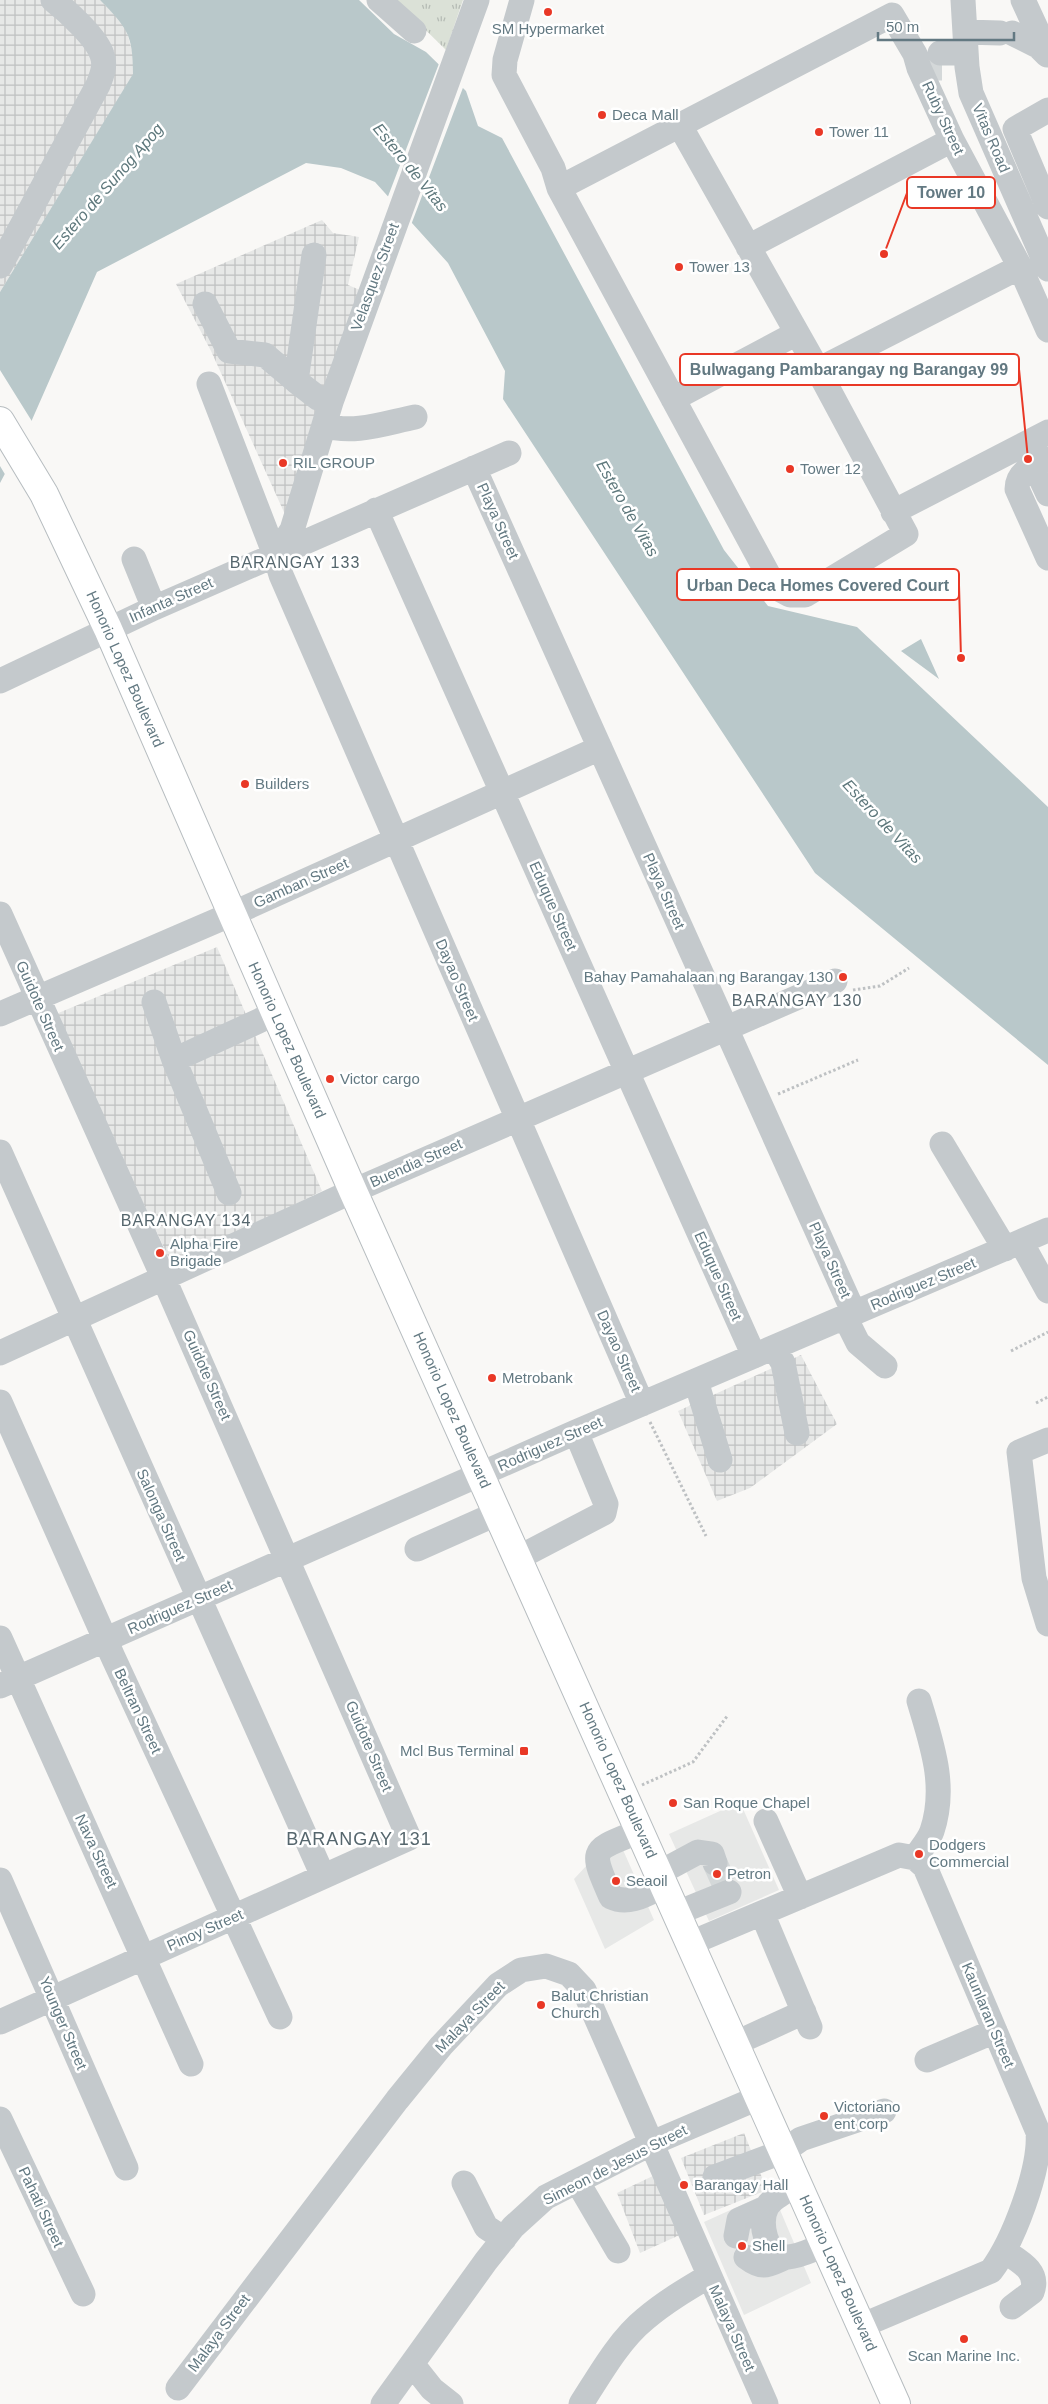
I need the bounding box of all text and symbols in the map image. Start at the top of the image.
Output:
marker: SM Hypermarket [542,6,554,18]
scale bar [878,10,1014,42]
text: 50 m [886,18,919,35]
place label: SM Hypermarket [492,20,605,37]
street label: Ruby Street [919,78,968,158]
street label: Vitas Road [969,101,1014,175]
place label: Deca Mall [612,106,679,123]
marker: Deca Mall [596,109,608,121]
water label: Estero de Sunog Apog [48,120,166,252]
water label: Estero de Vitas [370,120,451,215]
place label: Tower 11 [829,123,889,140]
marker: Tower 11 [813,126,825,138]
callout: Tower 10 [907,177,995,208]
text: Tower 10 [917,184,985,201]
street label: Velasquez Street [347,220,402,333]
place label: Tower 13 [689,258,750,275]
marker: Tower 13 [673,261,685,273]
callout: Bulwagang Pambarangay ng Barangay 99 [680,354,1019,385]
text: Bulwagang Pambarangay ng Barangay 99 [690,361,1008,378]
place label: RIL GROUP [293,454,375,471]
marker: RIL GROUP [277,457,289,469]
water label: Estero de Vitas [593,457,662,559]
place label: Tower 12 [800,460,861,477]
marker: Tower 12 [784,463,796,475]
street label: Playa Street [474,480,523,562]
district label: BARANGAY 133 [230,554,360,571]
callout: Urban Deca Homes Covered Court [677,569,959,600]
street label: Infanta Street [126,573,216,626]
text: Urban Deca Homes Covered Court [687,577,950,594]
street label: Honorio Lopez Boulevard [83,588,168,750]
place label: Builders [255,775,309,792]
water label: Estero de Vitas [840,776,926,867]
marker: Builders [239,778,251,790]
street label: Playa Street [640,850,689,932]
street label: Gamban Street [251,854,351,911]
street label: Eduque Street [526,859,581,954]
street label: Dayao Street [433,936,483,1024]
street label: Guidote Street [13,958,68,1054]
street label: Honorio Lopez Boulevard [245,959,330,1121]
place label: Bahay Pamahalaan ng Barangay 130 [584,968,833,985]
marker: Bahay Pamahalaan ng Barangay 130 [837,971,849,983]
district label: BARANGAY 130 [732,992,862,1009]
place label: Victor cargo [340,1070,420,1087]
marker: Victor cargo [324,1073,336,1085]
street label: Buendia Street [367,1134,465,1190]
district label: BARANGAY 134 [121,1212,251,1229]
street label: Playa Street [806,1219,855,1301]
street label: Eduque Street [691,1229,746,1324]
place label: Alpha Fire Brigade [170,1235,238,1269]
marker: Alpha Fire Brigade [154,1247,166,1259]
street label: Rodriguez Street [868,1253,979,1313]
street label: Dayao Street [594,1307,645,1395]
street label: Guidote Street [180,1327,235,1423]
street label: Honorio Lopez Boulevard [410,1329,495,1491]
place label: Metrobank [502,1369,573,1386]
marker: Metrobank [486,1372,498,1384]
street label: Rodriguez Street [495,1413,605,1474]
street label: Salonga Street [134,1466,190,1564]
street label: Rodriguez Street [125,1576,235,1637]
street label: Beltran Street [111,1666,166,1757]
street label: Guidote Street [343,1698,397,1794]
street label: Honorio Lopez Boulevard [576,1699,661,1861]
place label: Mcl Bus Terminal [400,1742,514,1759]
marker: Mcl Bus Terminal [518,1745,530,1757]
place label: San Roque Chapel [683,1794,810,1811]
marker: San Roque Chapel [667,1797,679,1809]
street label: Nava Street [72,1811,121,1891]
district label: BARANGAY 131 [286,1829,432,1849]
place label: Dodgers Commercial [929,1836,1009,1870]
marker: Dodgers Commercial [913,1848,925,1860]
place label: Petron [727,1865,771,1882]
marker: Petron [711,1868,723,1880]
place label: Seaoil [626,1872,668,1889]
marker: Seaoil [610,1875,622,1887]
street label: Pinoy Street [164,1905,246,1954]
street label: Kaunlaran Street [959,1960,1019,2071]
street label: Younger Street [36,1974,91,2073]
street label: Malaya Street [431,1977,508,2056]
place label: Balut Christian Church [551,1987,649,2021]
marker: Balut Christian Church [535,1999,547,2011]
place label: Victoriano ent corp [834,2098,900,2132]
marker: Victoriano ent corp [818,2110,830,2122]
street label: Simeon de Jesus Street [540,2120,690,2208]
street label: Pahati Street [15,2164,68,2250]
place label: Barangay Hall [694,2176,788,2193]
marker: Barangay Hall [678,2179,690,2191]
street label: Honorio Lopez Boulevard [796,2192,881,2354]
place label: Shell [752,2237,785,2254]
marker: Shell [736,2240,748,2252]
street label: Malaya Street [706,2282,759,2374]
street label: Malaya Street [184,2290,254,2375]
marker: Scan Marine Inc. [958,2333,970,2345]
place label: Scan Marine Inc. [908,2347,1020,2364]

